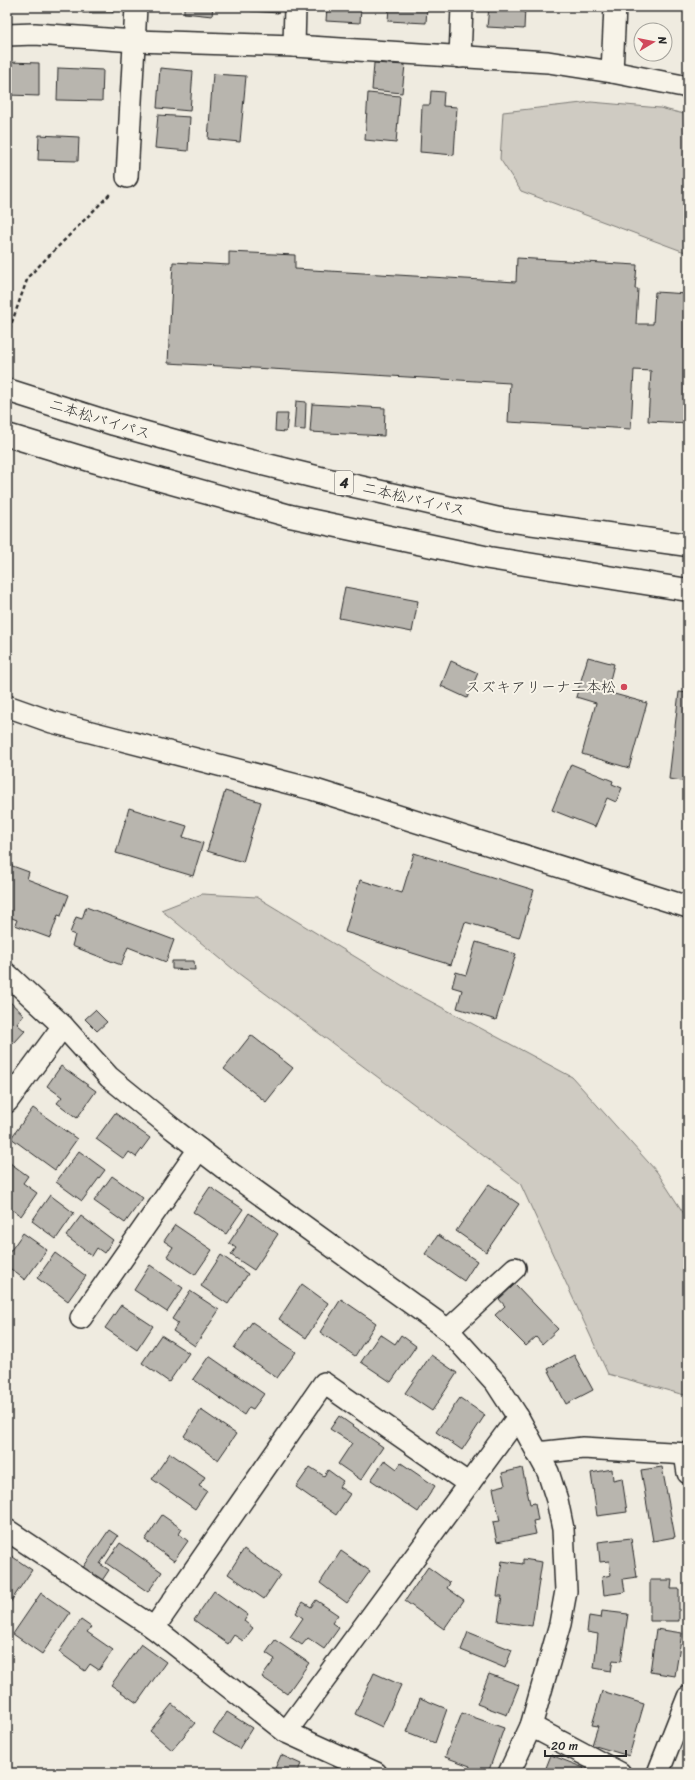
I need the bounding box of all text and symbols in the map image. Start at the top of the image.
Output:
north arrow [633,22,673,62]
text: N [652,34,672,46]
street label: 二本松バイパス [46,391,154,447]
road number: 4 [335,471,353,495]
street label: 二本松バイパス [360,475,468,523]
place label: スズキアリーナ二本松 [465,674,616,700]
marker: スズキアリーナ二本松 [619,682,629,692]
scale bar [545,1732,626,1758]
text: 20 m [551,1735,578,1757]

